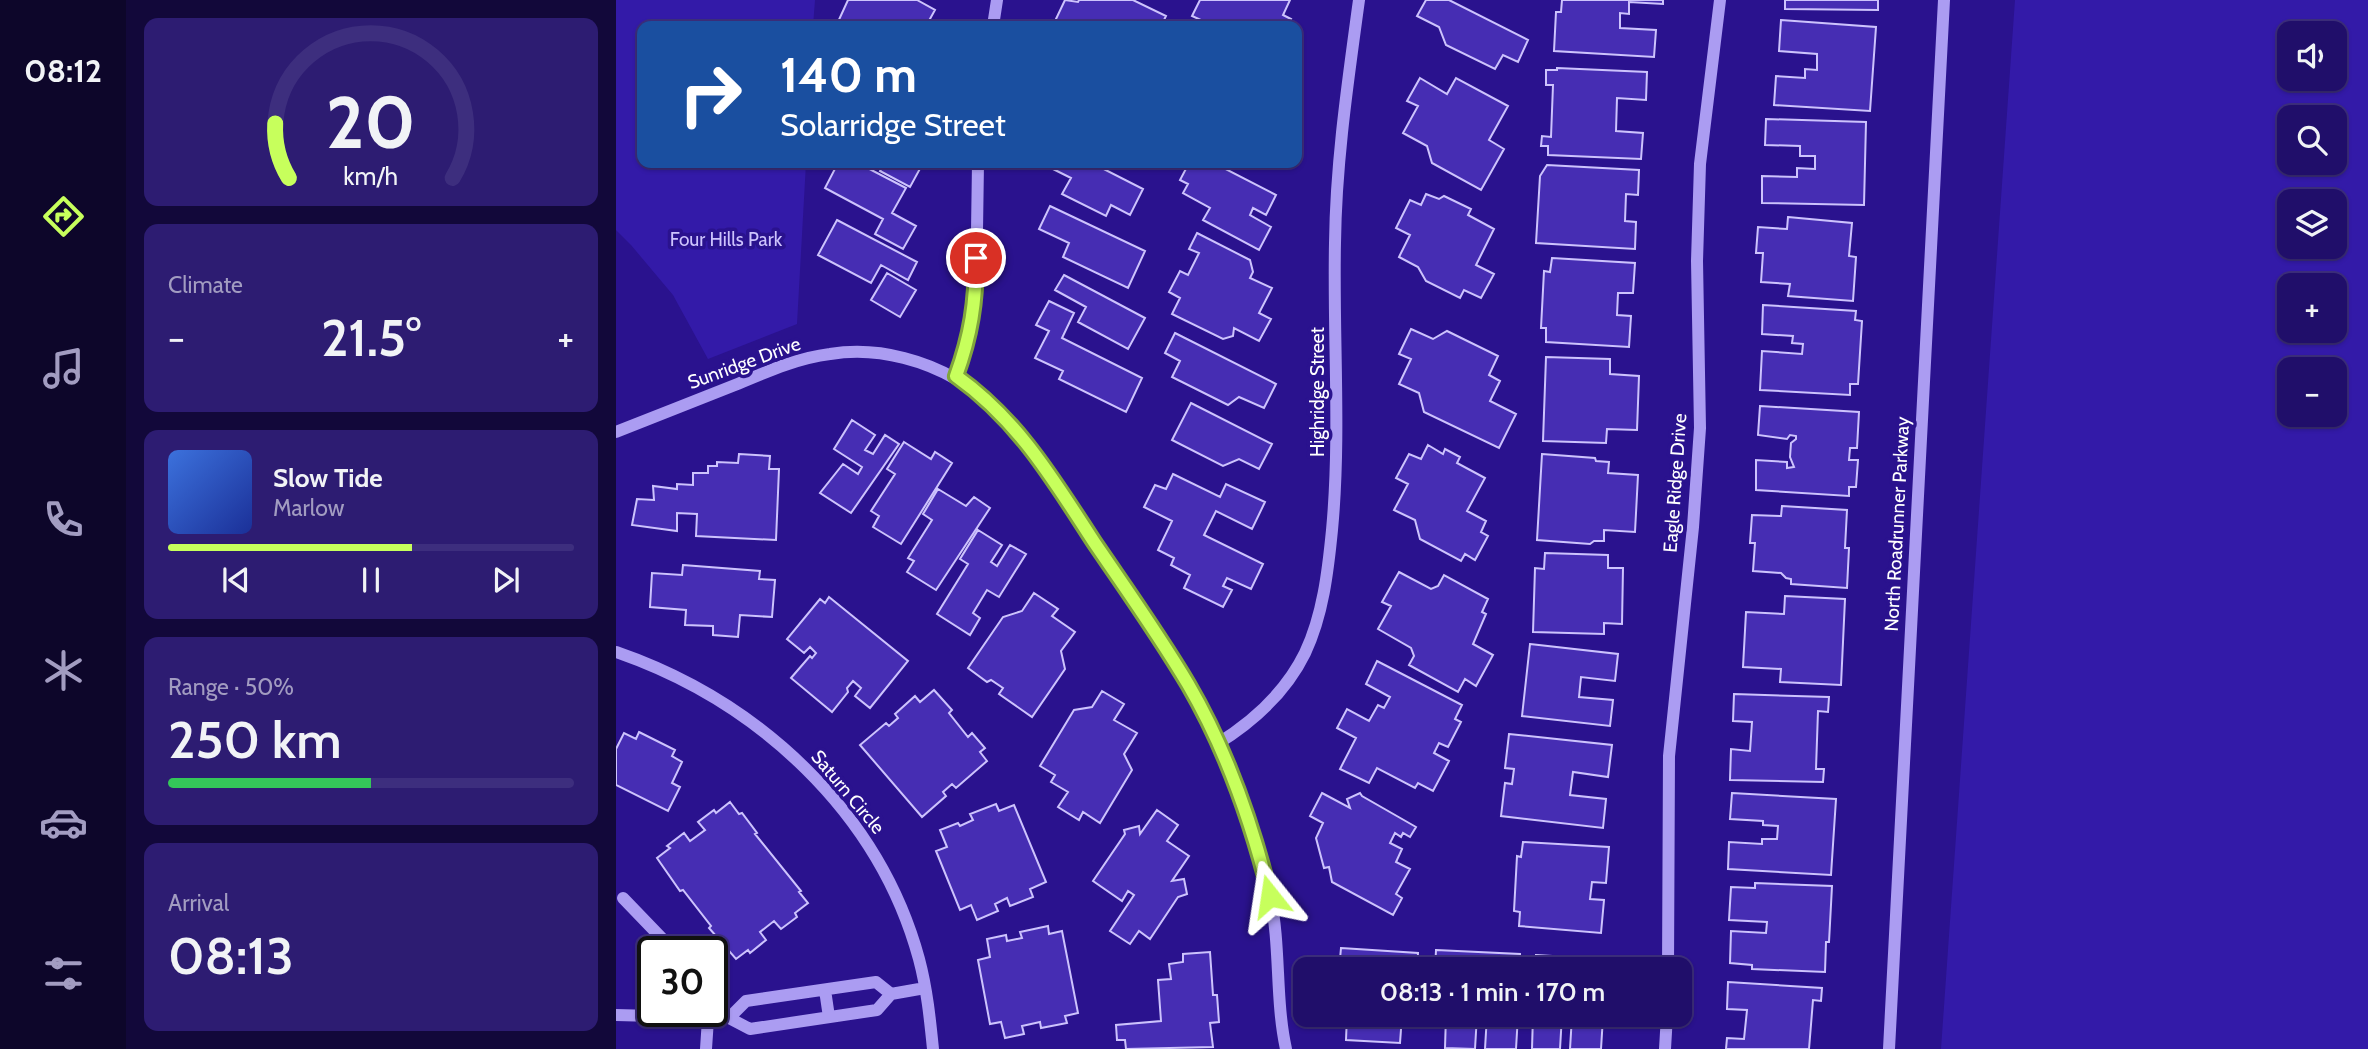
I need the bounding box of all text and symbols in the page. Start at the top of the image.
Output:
map controls [2277,21,2347,427]
button: sound [2277,21,2347,91]
text: 140 m [780,45,917,104]
icon: right [665,49,756,140]
text: 08:12 [24,51,102,90]
text: 20 [326,78,416,166]
text: Solarridge Street [780,105,1006,144]
button: search [2277,105,2347,175]
text: km/h [344,161,398,191]
button: layers [2277,189,2347,259]
icon: directions [39,192,88,241]
park label: Four Hills Park [670,228,783,251]
pin [946,228,1006,288]
icon: arrive [957,239,995,277]
text: Climate [168,271,243,299]
button: + [2277,273,2347,343]
text: 21.5° [321,306,421,369]
text: − [168,314,185,361]
text: + [557,314,574,361]
street label: Highridge Street [1306,326,1329,457]
street label: Sunridge Drive [685,332,804,394]
icon: music [39,344,88,393]
button: − [2277,357,2347,427]
street label: Eagle Ridge Drive [1659,412,1691,553]
street label: North Roadrunner Parkway [1880,416,1914,632]
text: Slow Tide [273,462,383,494]
text: Marlow [273,494,344,522]
icon: phone [39,495,88,544]
icon: previous [217,561,255,599]
icon: pause [352,561,390,599]
icon: next [487,561,525,599]
icon: climate [39,646,88,695]
text: Range · 50% [168,673,294,701]
text: 250 km [168,708,342,771]
street label: Saturn Circle [806,745,890,839]
icon: car [39,798,88,847]
position arrow [1233,859,1307,933]
text: Arrival [168,889,229,917]
text: 08:13 [168,924,294,987]
speed limit sign: 30 [637,936,728,1027]
icon: filters [39,949,88,998]
text: 08:13 · 1 min · 170 m [1380,976,1605,1008]

